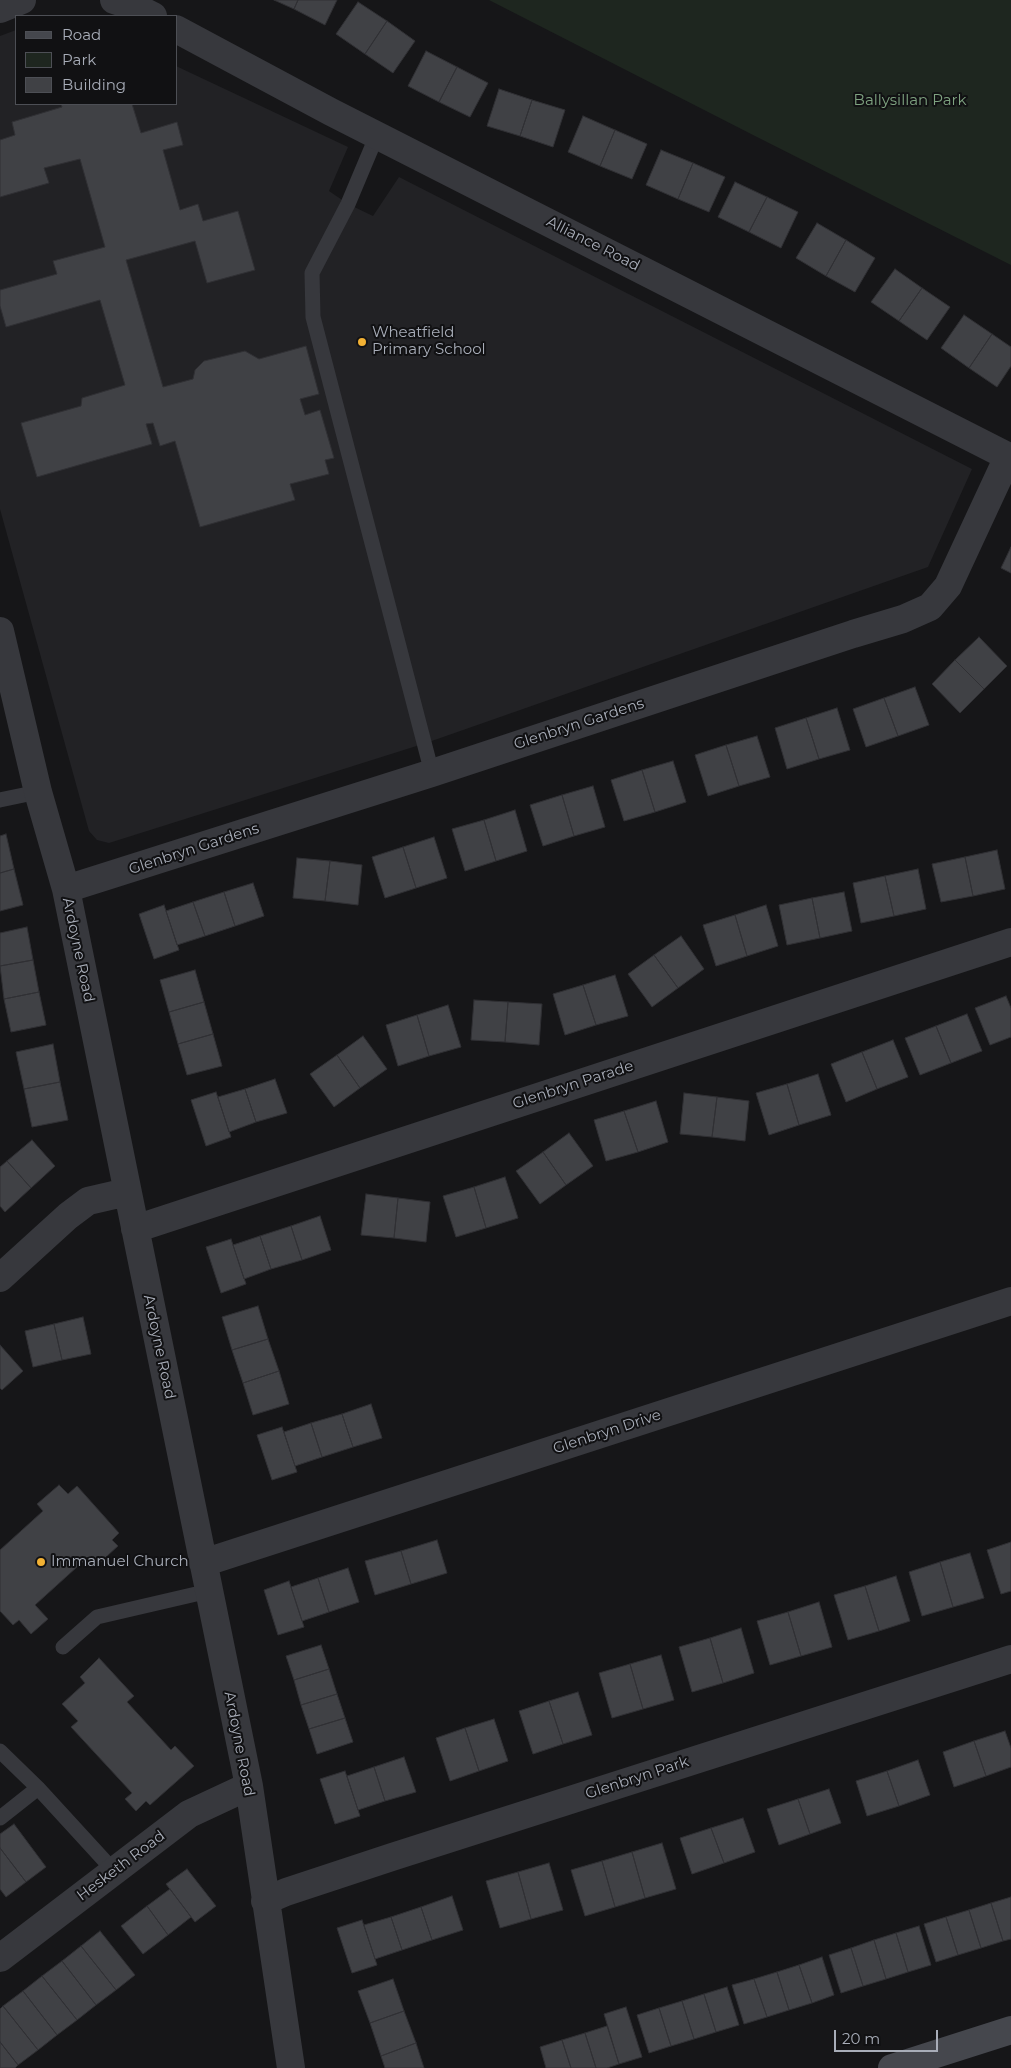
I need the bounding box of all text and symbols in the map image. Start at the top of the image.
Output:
legend [15,15,178,105]
text: Road [62,25,101,44]
text: Park [62,50,96,69]
text: Building [62,75,126,94]
park label: Ballysillan Park [854,92,966,110]
street label: Alliance Road [543,213,643,275]
place label: Wheatfield Primary School [372,324,486,359]
marker: Wheatfield Primary School [356,336,368,348]
street label: Glenbryn Gardens [512,694,646,754]
street label: Glenbryn Gardens [127,819,261,879]
street label: Ardoyne Road [58,896,98,1004]
street label: Glenbryn Parade [510,1057,636,1113]
street label: Ardoyne Road [139,1293,179,1401]
street label: Glenbryn Drive [551,1406,663,1458]
place label: Immanuel Church [51,1553,189,1571]
marker: Immanuel Church [35,1556,47,1568]
street label: Ardoyne Road [220,1690,258,1798]
street label: Glenbryn Park [583,1753,691,1803]
street label: Hesketh Road [73,1827,169,1905]
scale bar [836,2020,940,2052]
text: 20 m [842,2029,880,2048]

